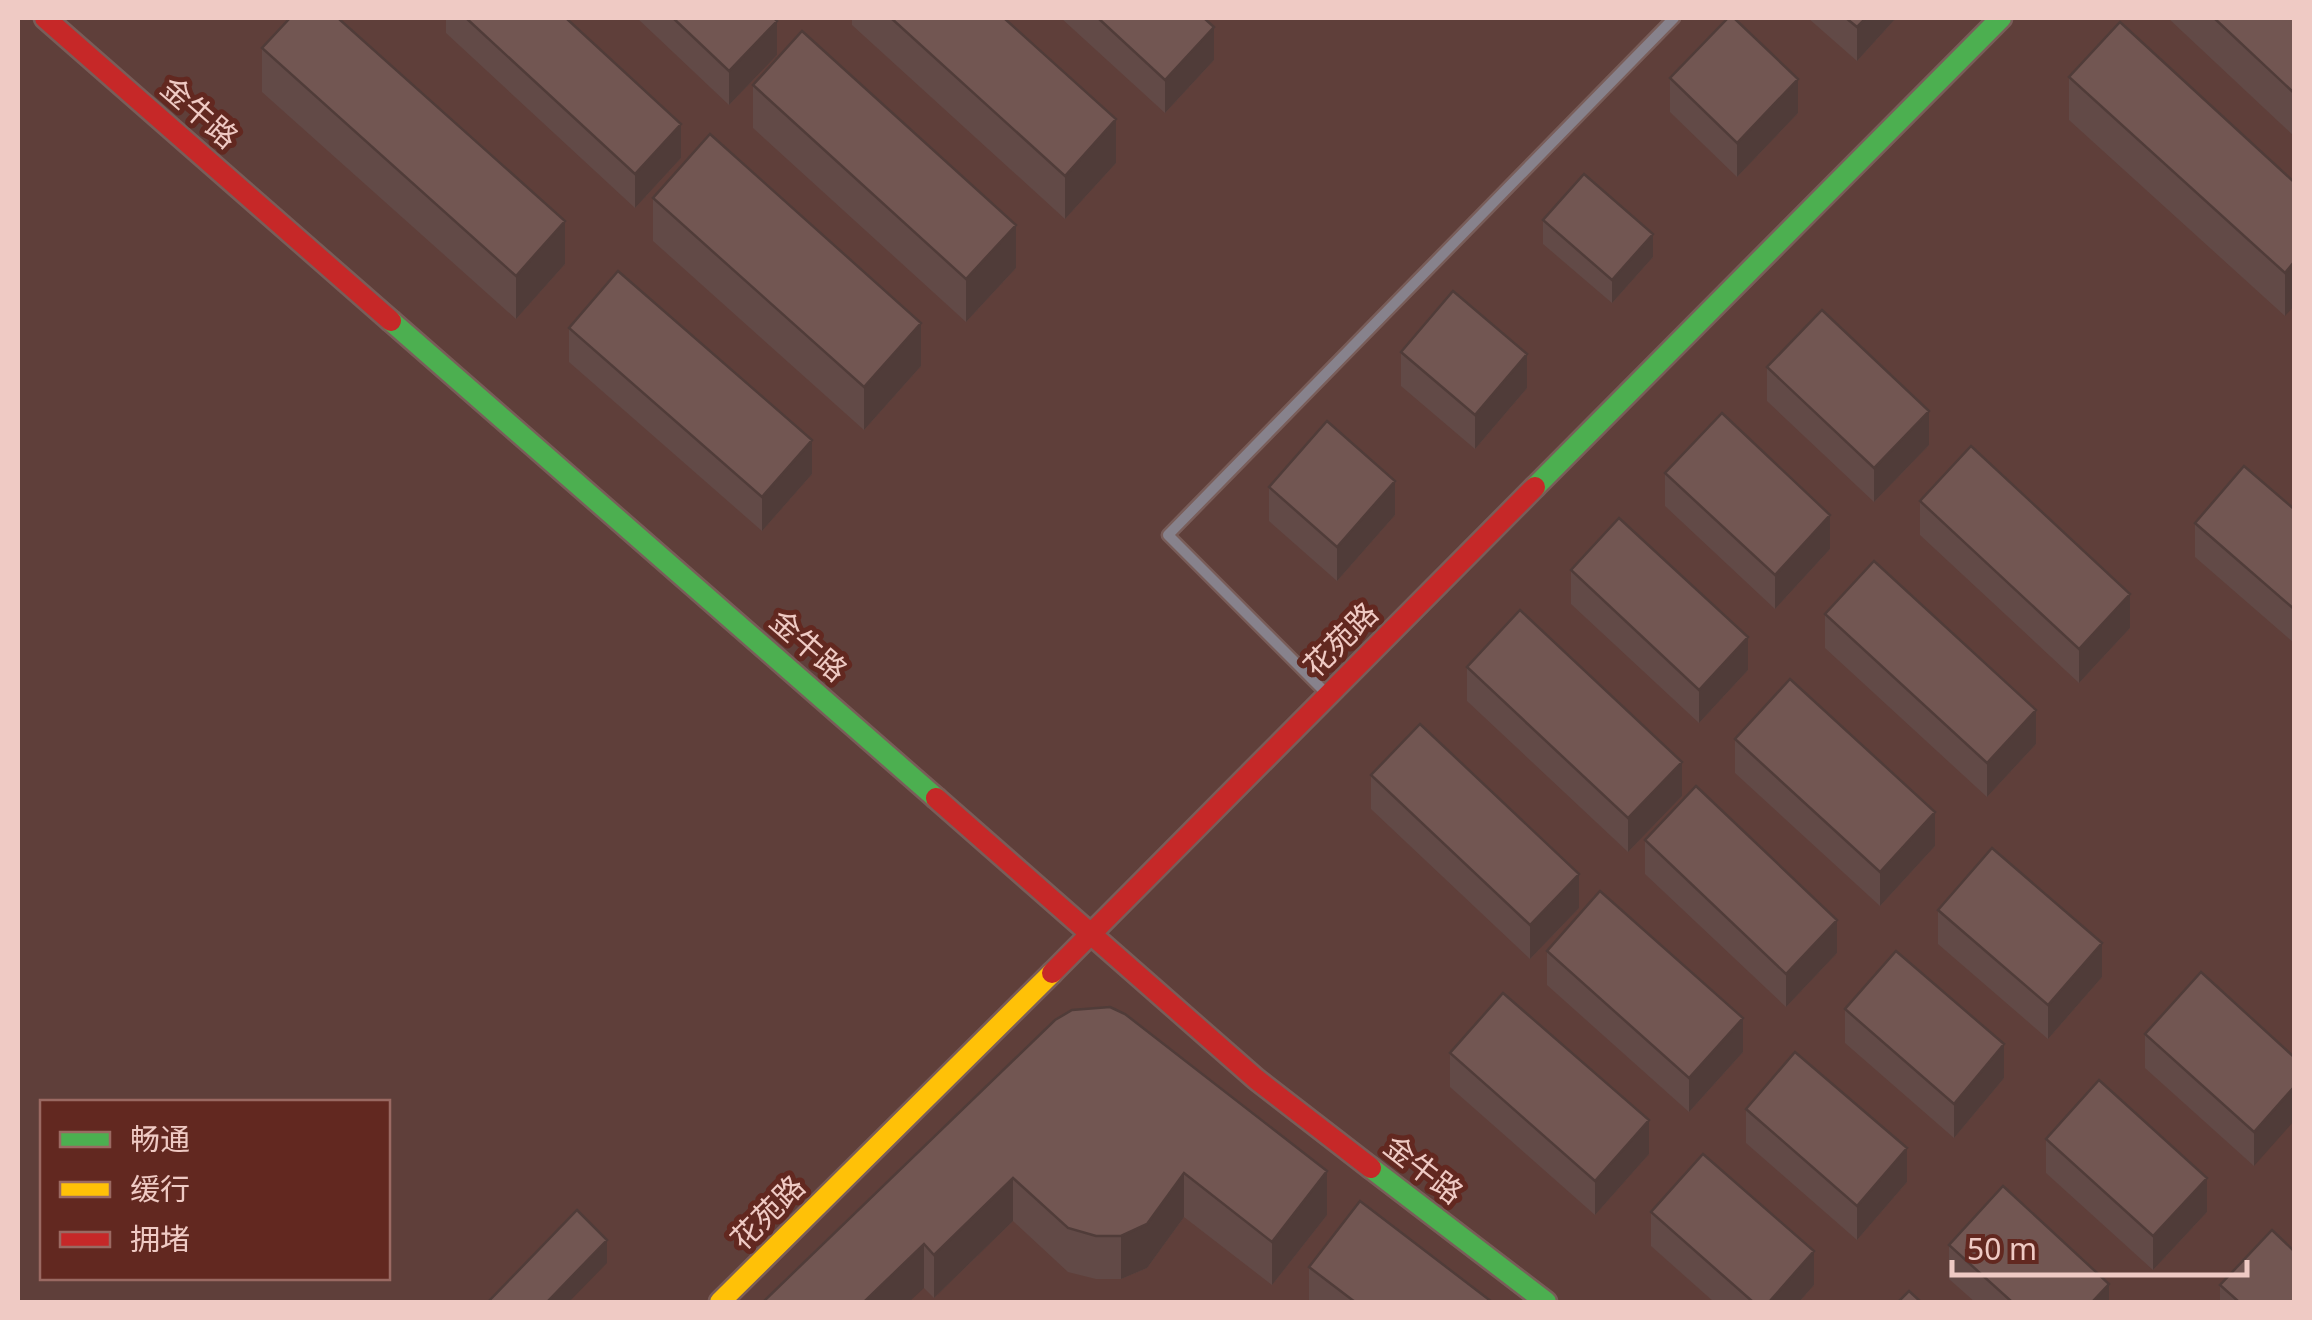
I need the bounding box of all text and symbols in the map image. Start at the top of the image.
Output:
street label: 金牛路 [153,67,247,157]
street label: 花苑路 [1294,593,1386,685]
street label: 金牛路 [762,600,856,690]
legend [40,1100,390,1280]
text: 畅通 [130,1118,190,1159]
street label: 金牛路 [1376,1125,1472,1213]
street label: 花苑路 [721,1166,813,1258]
text: 缓行 [130,1168,190,1209]
scale bar [1952,1215,2247,1277]
text: 拥堵 [130,1218,190,1259]
text: 50 m [1967,1228,2037,1269]

